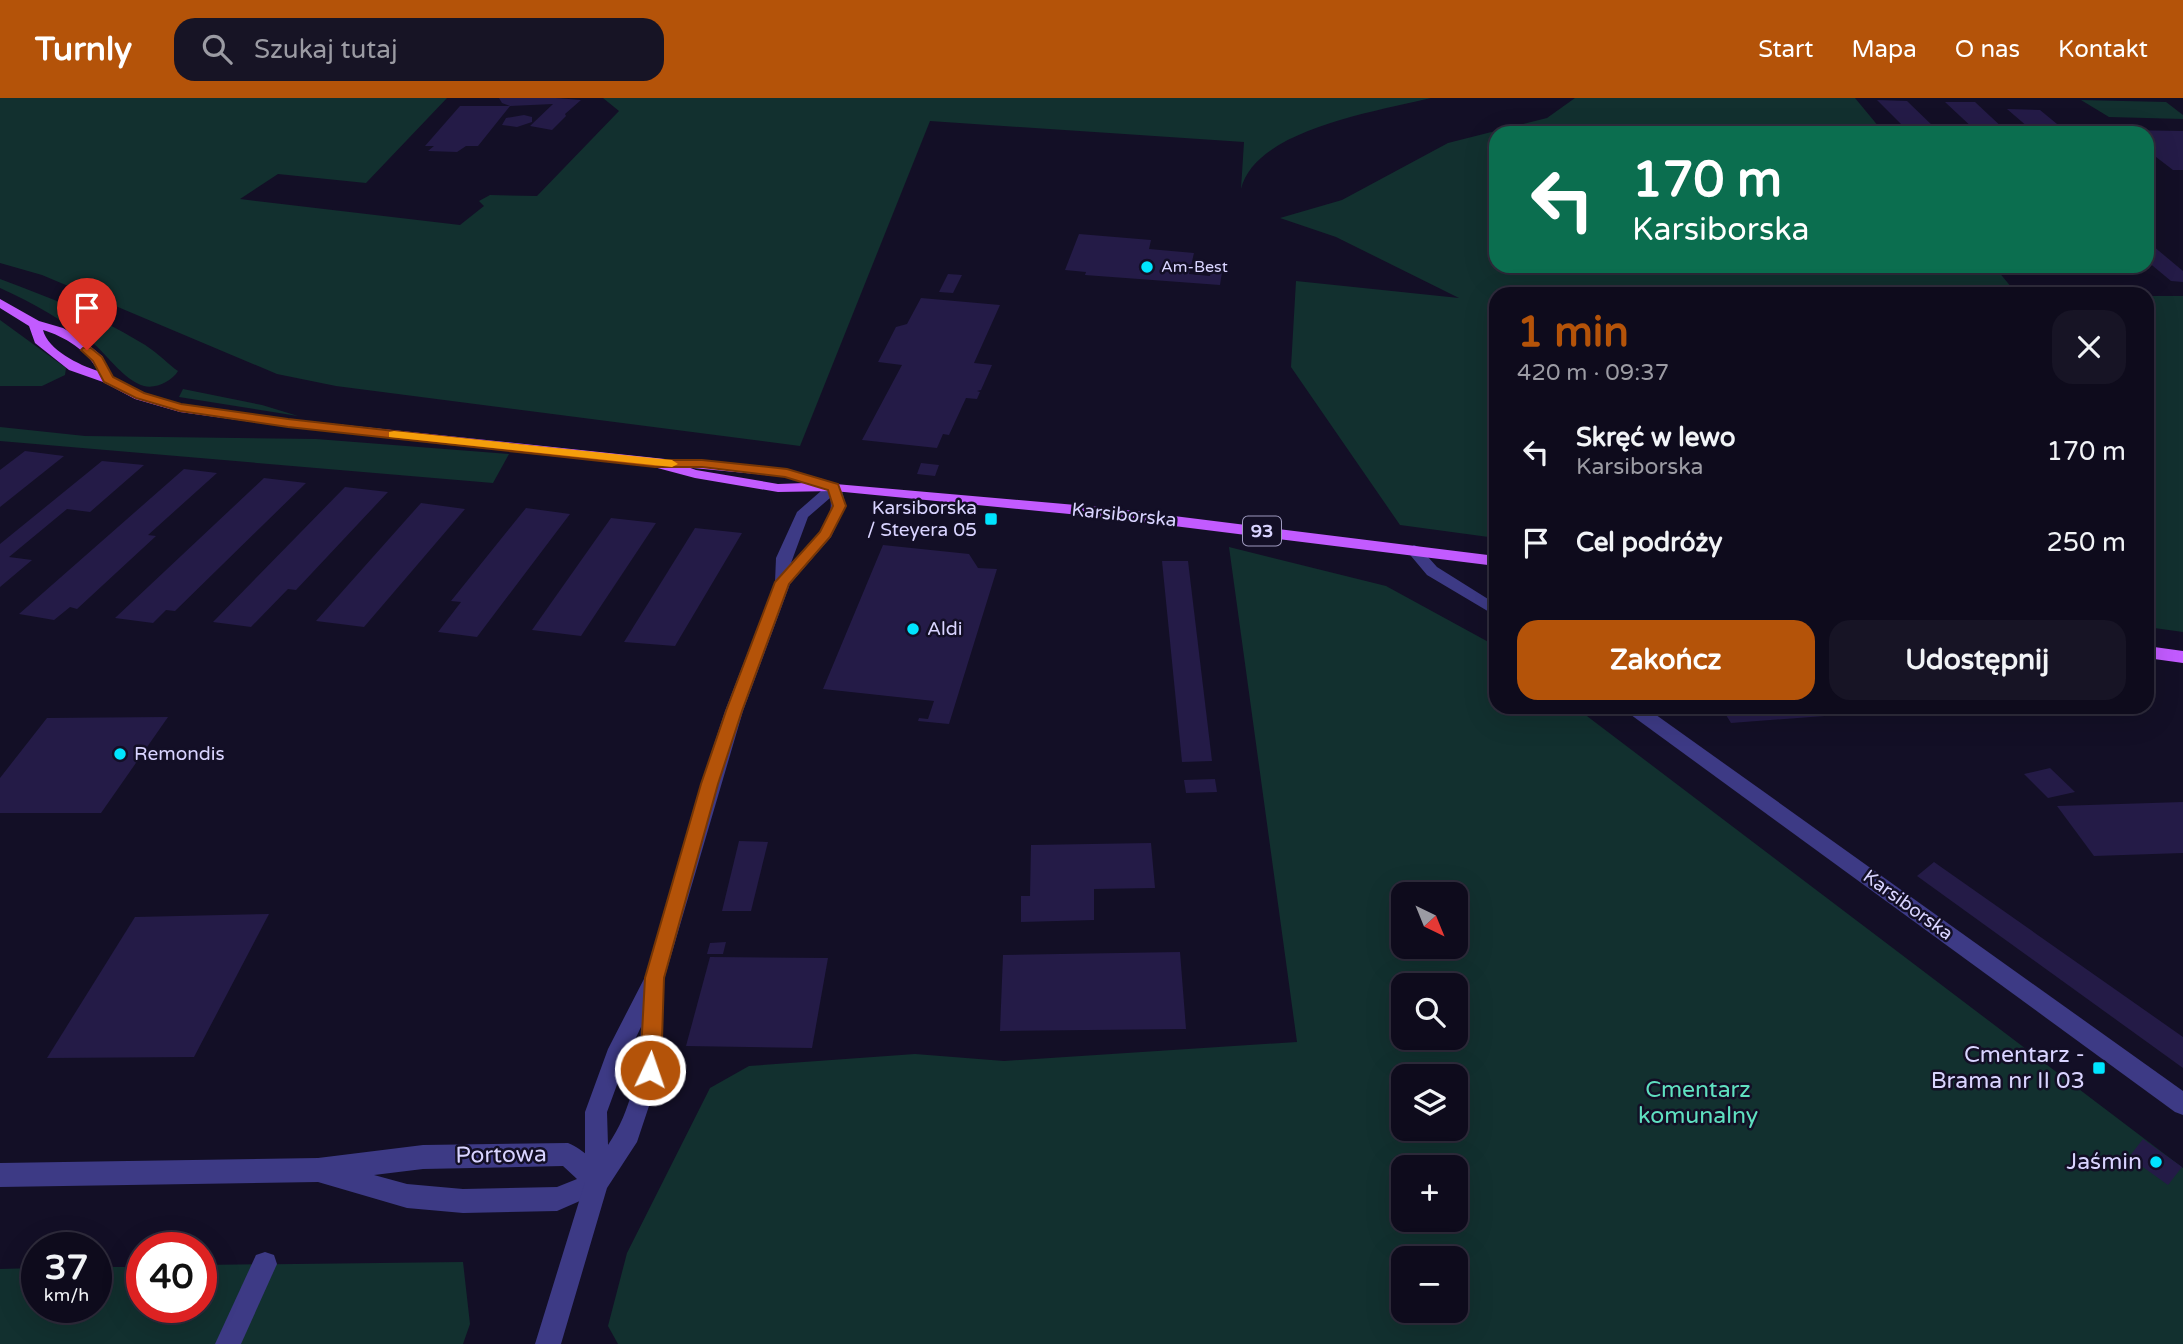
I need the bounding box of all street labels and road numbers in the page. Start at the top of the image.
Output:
street label: Karsiborska [1070,499,1178,531]
road number: 93 [1243,516,1281,545]
street label: Karsiborska [1859,865,1957,945]
street label: Portowa [455,1140,547,1170]

